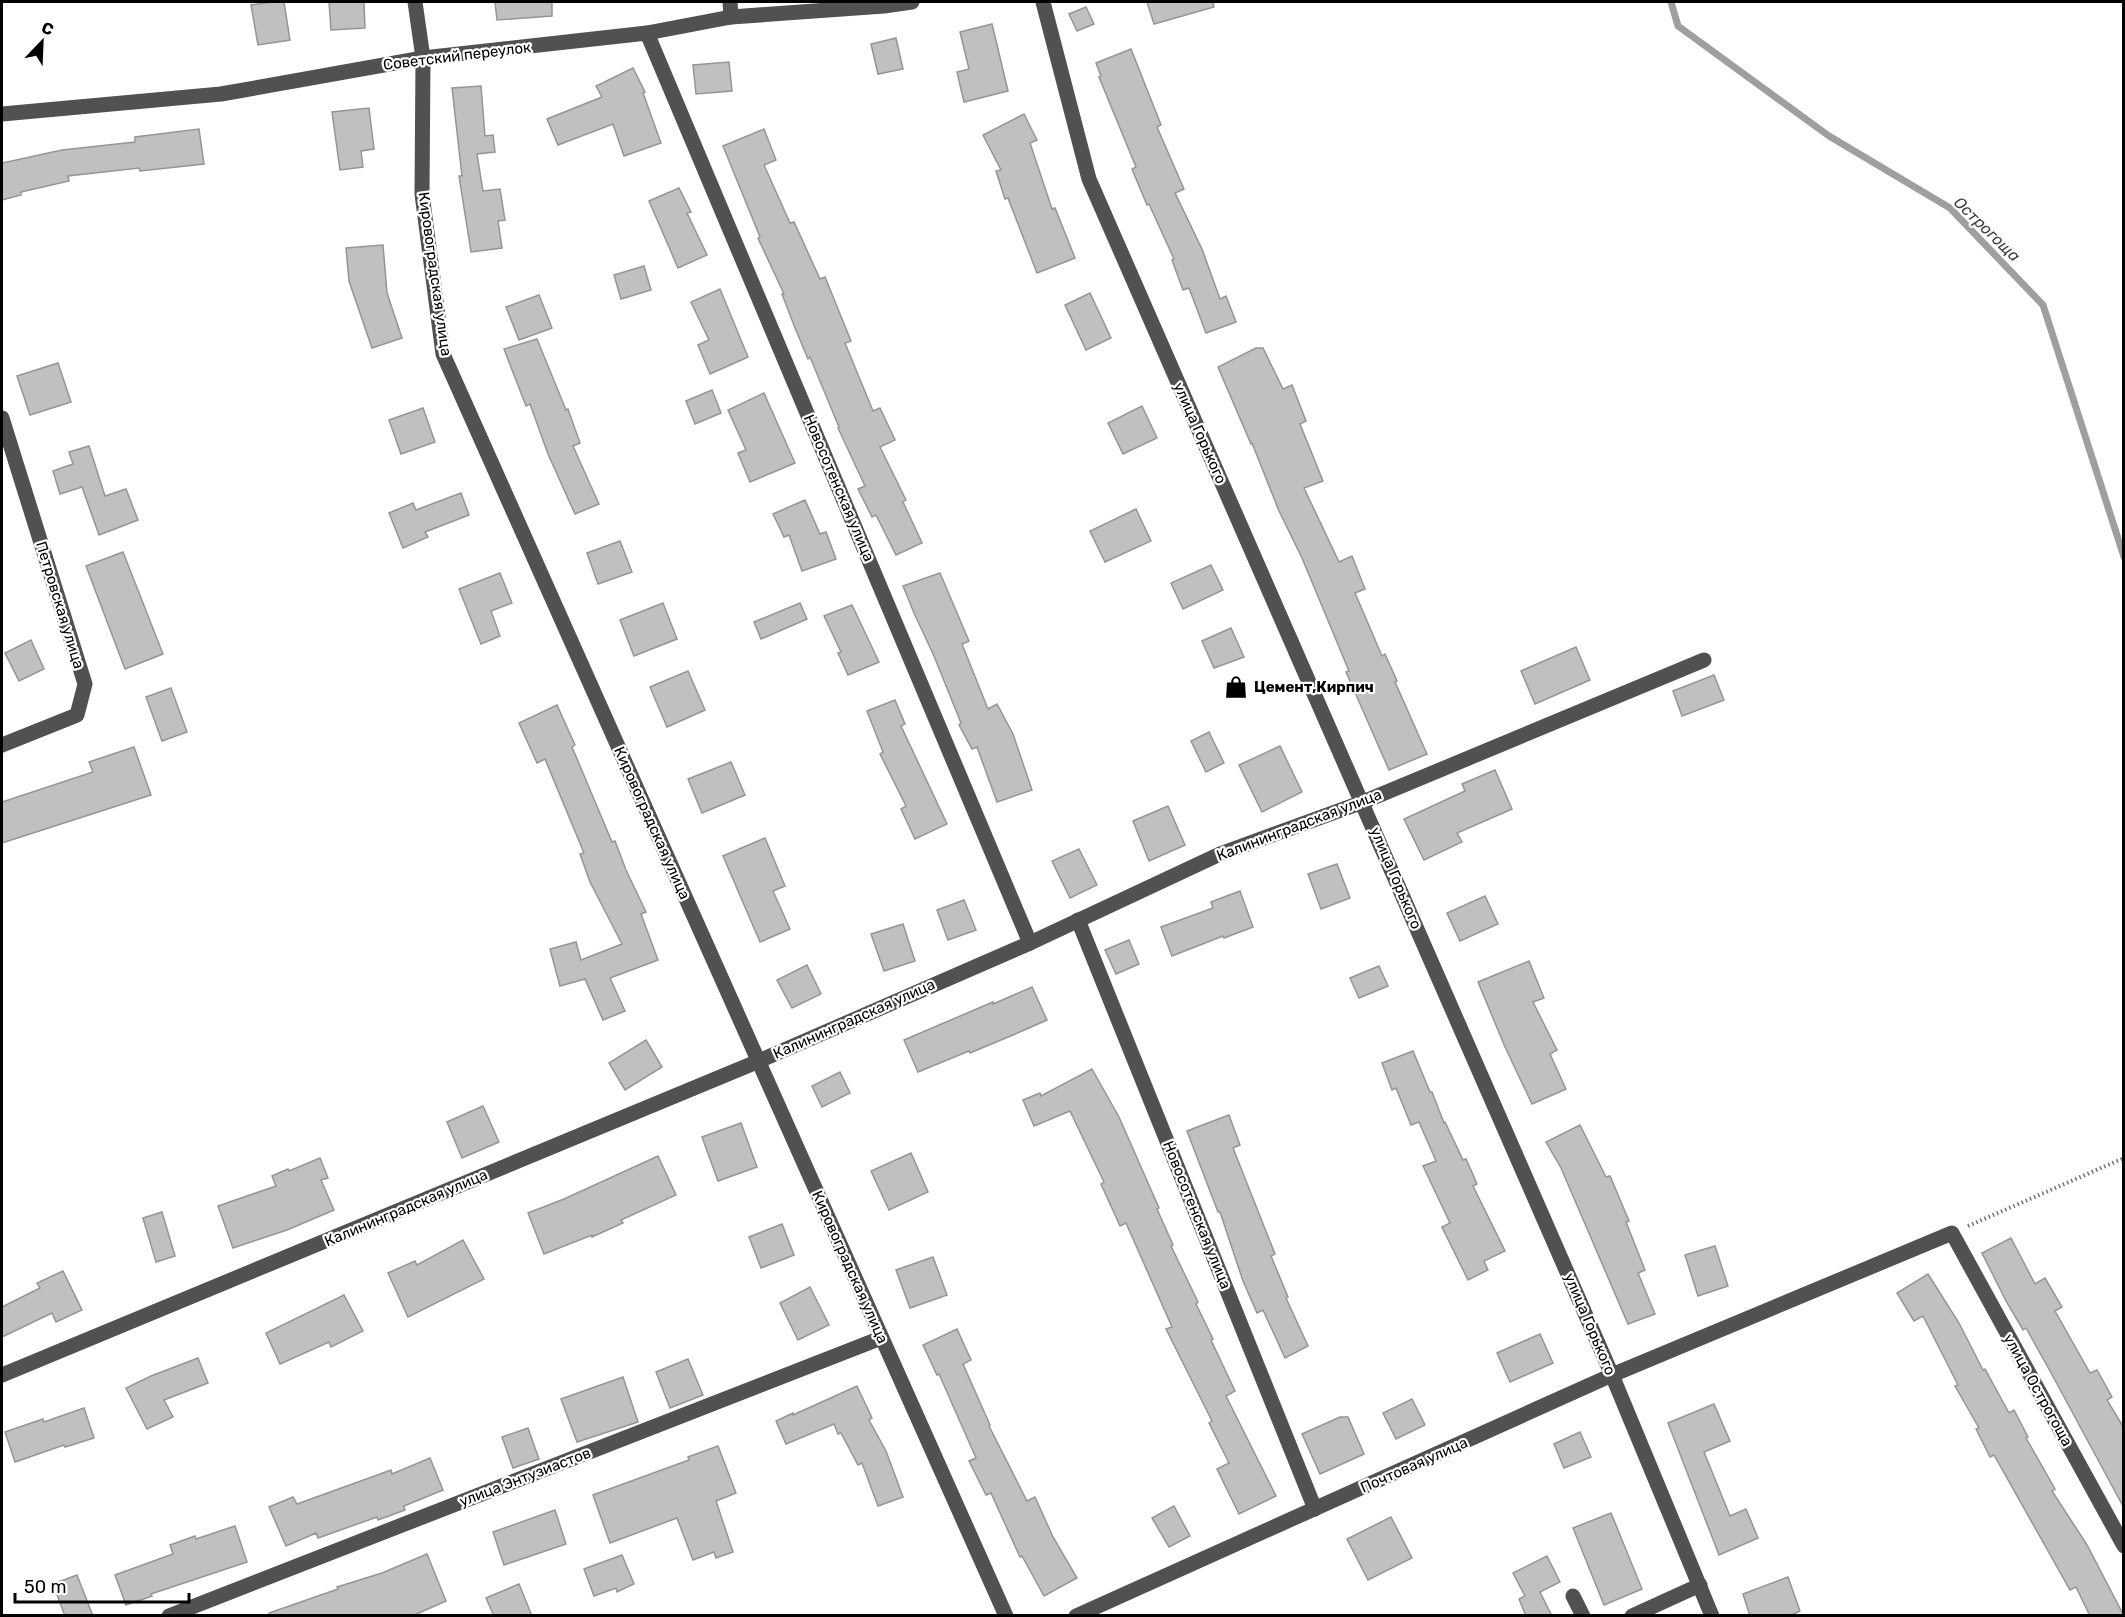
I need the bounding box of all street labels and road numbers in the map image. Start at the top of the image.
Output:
street label: Советский переулок [382,38,532,74]
street label: Кировоградская улица [415,191,455,357]
street label: улица Горького [1170,380,1230,486]
street label: Новосотенская улица [800,412,878,564]
street label: Петровская улица [32,539,88,671]
street label: Кировоградская улица [610,744,694,902]
street label: Калининградская улица [1214,785,1384,865]
street label: улица Горького [1366,824,1426,932]
street label: Калининградская улица [770,975,938,1063]
street label: Новосотенская улица [1159,1138,1235,1292]
street label: Калининградская улица [322,1165,490,1251]
street label: Кировоградская улица [808,1188,892,1346]
street label: улица Горького [1560,1270,1620,1378]
street label: улица Острогоща [2000,1331,2076,1449]
street label: Почтовая улица [1358,1433,1470,1497]
street label: улица Энтузиастов [457,1444,593,1510]

